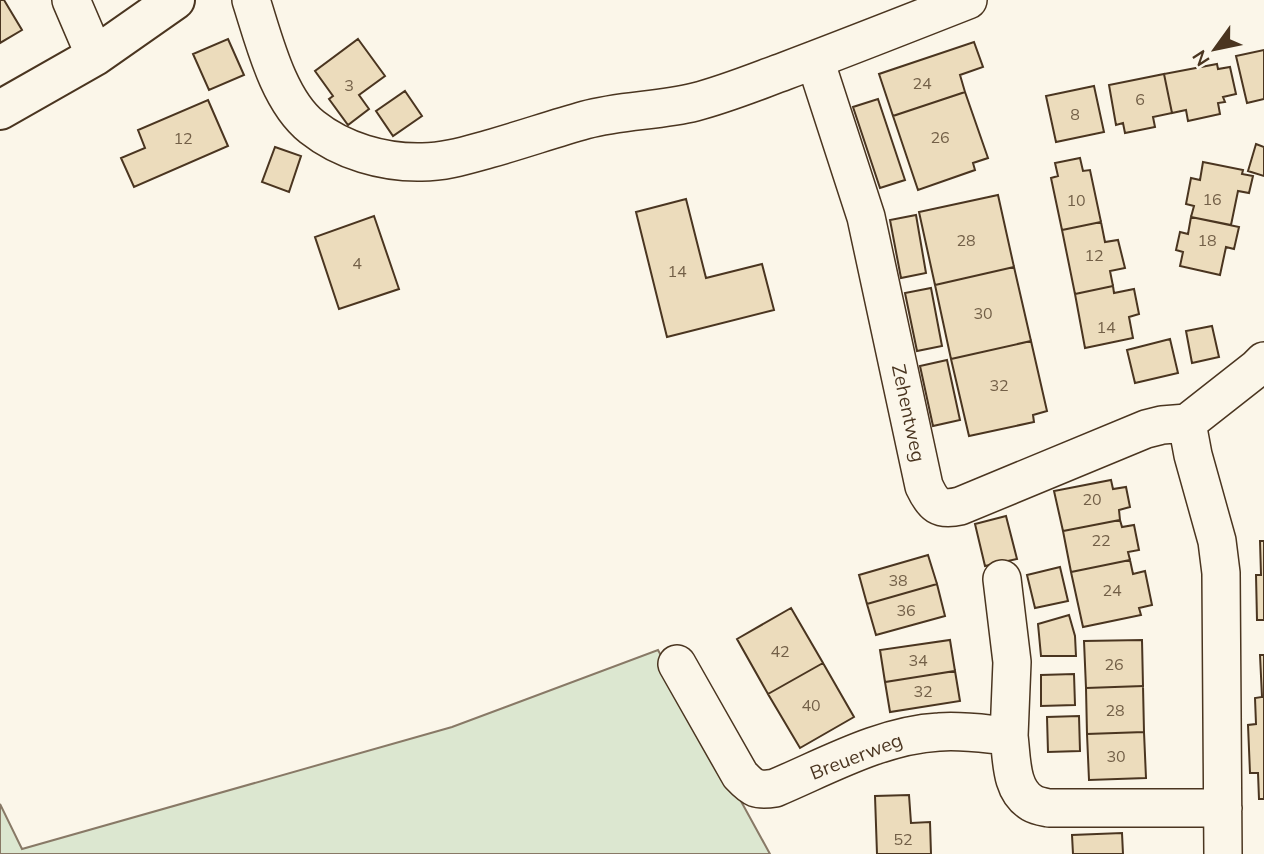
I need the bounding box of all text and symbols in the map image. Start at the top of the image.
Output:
north arrow [1180,14,1250,84]
text: N [1187,46,1215,71]
house number: 24 [912,73,932,93]
house number: 3 [344,75,354,95]
house number: 6 [1135,89,1145,109]
house number: 8 [1070,104,1080,124]
house number: 26 [930,127,950,147]
house number: 12 [173,128,193,148]
house number: 16 [1202,189,1222,209]
house number: 10 [1066,190,1086,210]
house number: 28 [956,230,976,250]
house number: 18 [1197,230,1217,250]
house number: 12 [1084,245,1104,265]
house number: 4 [352,253,362,273]
house number: 14 [667,261,687,281]
house number: 30 [973,303,993,323]
house number: 14 [1096,317,1116,337]
street label: Zehentweg [887,362,931,464]
house number: 32 [989,375,1009,395]
house number: 20 [1082,489,1102,509]
house number: 22 [1091,530,1111,550]
house number: 38 [888,570,908,590]
house number: 24 [1102,580,1122,600]
house number: 36 [896,600,916,620]
house number: 42 [770,641,790,661]
house number: 34 [908,650,928,670]
house number: 26 [1104,654,1124,674]
house number: 32 [913,681,933,701]
house number: 40 [801,695,821,715]
house number: 28 [1105,700,1125,720]
street label: Breuerweg [806,727,906,785]
house number: 30 [1106,746,1126,766]
house number: 52 [893,829,913,849]

